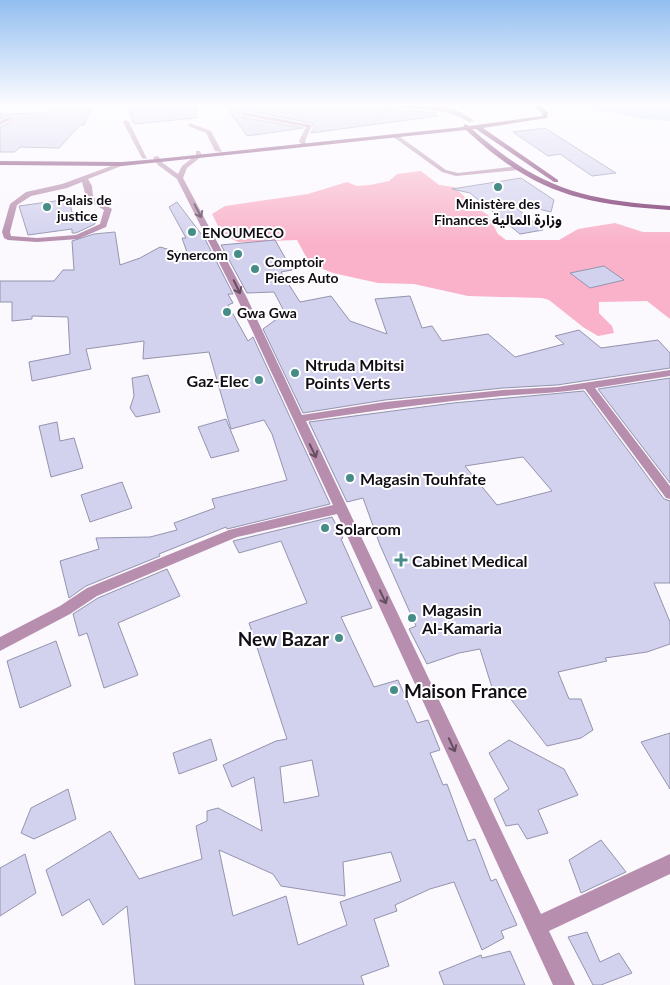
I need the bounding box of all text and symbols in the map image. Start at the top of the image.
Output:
marker: Ministère des Finances وزارة المالية [492,181,504,193]
place label: Palais de justice [56,191,112,224]
place label: Ministère des Finances وزارة المالية [434,195,562,229]
marker: Palais de justice [41,201,53,213]
one-way arrow [193,203,203,218]
place label: ENOUMECO [202,224,284,241]
marker: ENOUMECO [186,226,198,238]
place label: Synercom [167,246,228,263]
marker: Synercom [232,248,244,260]
place label: Comptoir Pieces Auto [265,253,339,286]
marker: Comptoir Pieces Auto [249,263,261,275]
one-way arrow [232,280,242,295]
place label: Gwa Gwa [237,304,297,321]
marker: Gwa Gwa [221,306,233,318]
place label: Ntruda Mbitsi Points Verts [305,355,404,392]
marker: Ntruda Mbitsi Points Verts [289,367,301,379]
place label: Gaz-Elec [187,371,249,390]
marker: Gaz-Elec [253,374,265,386]
one-way arrow [309,443,318,458]
place label: Magasin Touhfate [360,469,486,488]
marker: Magasin Touhfate [344,472,356,484]
place label: Solarcom [335,519,401,538]
marker: Solarcom [319,522,331,534]
place label: Cabinet Medical [412,551,528,570]
marker: Cabinet Medical [394,553,408,567]
one-way arrow [378,590,388,605]
place label: Magasin Al-Kamaria [421,600,502,637]
marker: Magasin Al-Kamaria [406,612,418,624]
place label: New Bazar [238,627,330,650]
marker: New Bazar [333,632,345,644]
place label: Maison France [404,679,527,702]
marker: Maison France [388,684,400,696]
one-way arrow [447,737,457,752]

